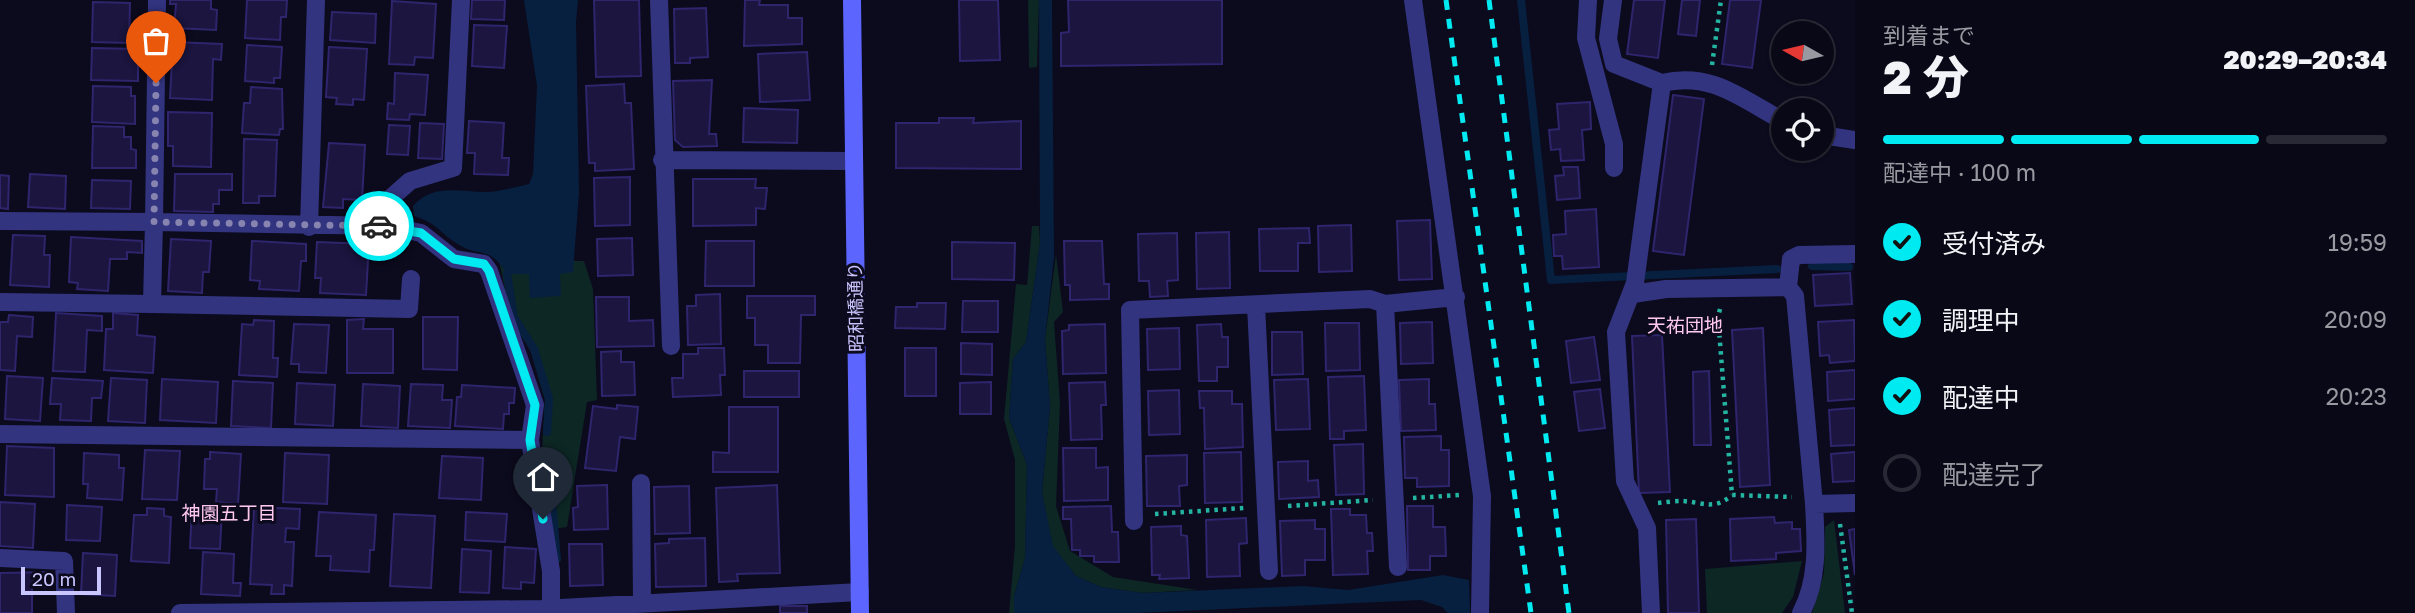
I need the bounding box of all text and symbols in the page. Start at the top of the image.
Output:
pin [126,11,186,83]
north arrow [1771,21,1834,84]
map controls [1771,21,1834,161]
text: 到着まで [1883,21,1975,49]
icon: bag [137,22,175,60]
text: 20:29–20:34 [2223,44,2387,75]
text: 2 分 [1883,49,1969,104]
button: locate [1771,98,1834,161]
text: 配達中 · 100 m [1883,158,2036,186]
courier [344,191,414,261]
icon: car [360,207,398,245]
icon: check [1883,223,1921,261]
text: 受付済み [1942,228,2046,259]
text: 19:59 [2328,228,2387,256]
street label: 昭和橋通り [843,262,867,352]
icon: check [1883,300,1921,338]
text: 調理中 [1942,305,2020,336]
text: 20:09 [2324,305,2387,333]
district label: 天祐団地 [1647,313,1723,336]
icon: check [1883,377,1921,415]
text: 配達中 [1942,382,2020,413]
text: 20:23 [2326,382,2387,410]
pin [513,447,573,519]
icon: home [524,458,562,496]
text: 配達完了 [1942,459,2046,490]
district label: 神園五丁目 [181,501,277,524]
scale bar [21,564,102,596]
text: 20 m [32,567,76,590]

